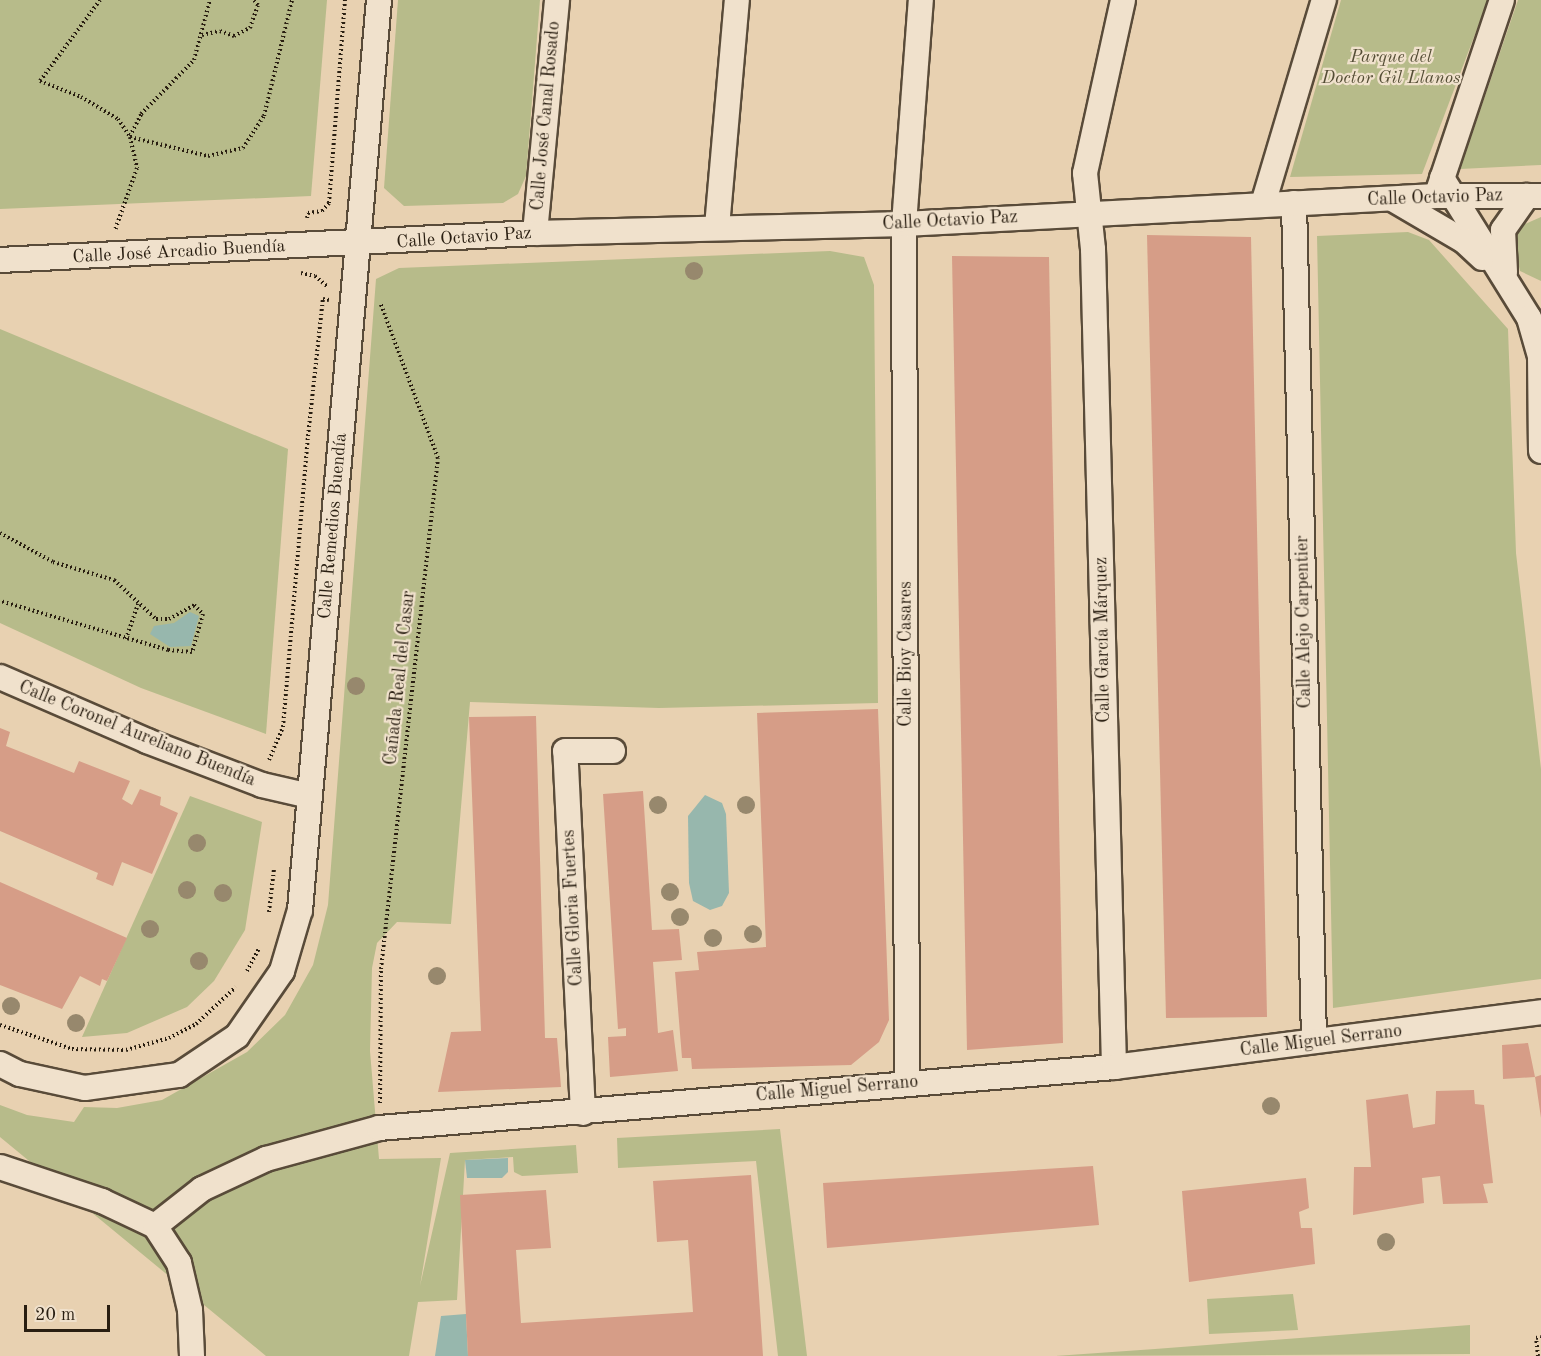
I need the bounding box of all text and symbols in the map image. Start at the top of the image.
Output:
street label: Calle José Canal Rosado [527,20,565,212]
park label: Parque del Doctor Gil Llanos [1321,47,1461,90]
street label: Calle Octavio Paz [1367,185,1503,211]
street label: Calle Octavio Paz [882,207,1018,235]
street label: Calle Octavio Paz [396,222,532,254]
street label: Calle José Arcadio Buendía [72,236,286,268]
street label: Calle Remedios Buendía [314,432,352,620]
street label: Calle Alejo Carpentier [1292,535,1316,709]
street label: Calle García Márquez [1091,557,1115,723]
street label: Calle Bioy Casares [895,581,917,727]
street label: Cañada Real del Casar [380,590,420,766]
street label: Calle Coronel Aureliano Buendía [15,676,259,792]
street label: Calle Gloria Fuertes [558,829,588,987]
street label: Calle Miguel Serrano [1239,1020,1403,1062]
street label: Calle Miguel Serrano [755,1071,919,1107]
scale bar [27,1293,112,1331]
text: 20 m [35,1306,75,1324]

